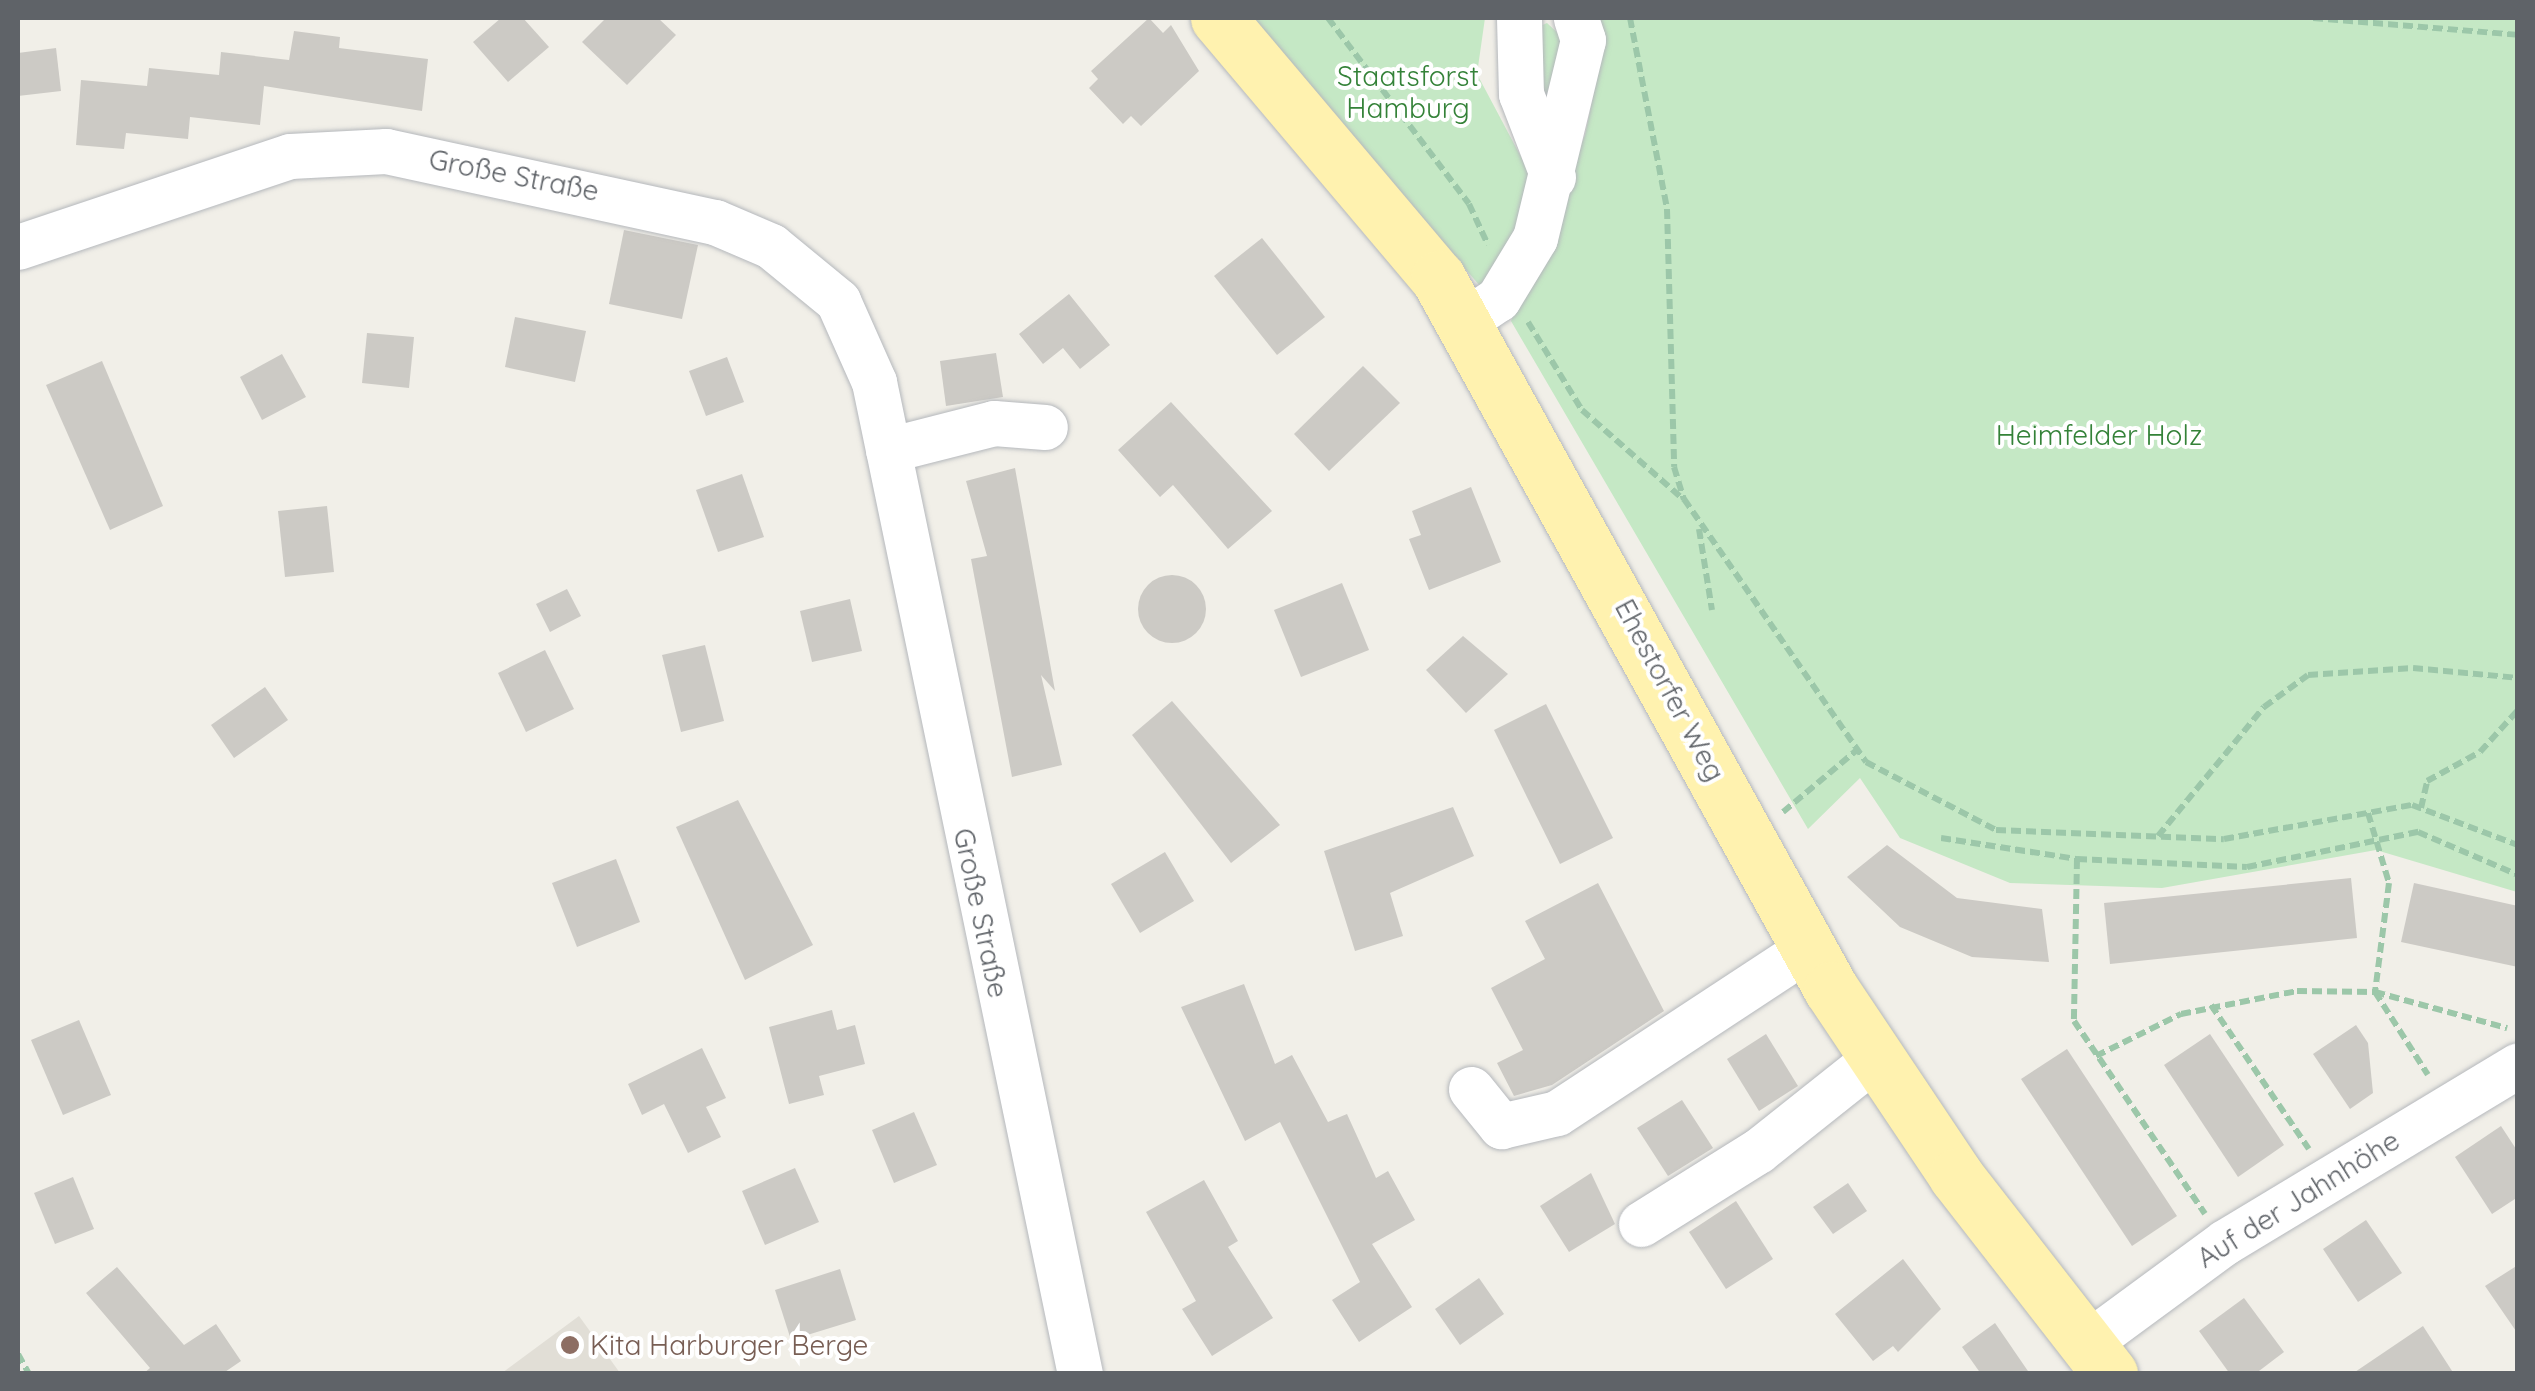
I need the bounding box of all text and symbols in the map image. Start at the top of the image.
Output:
park label: Staatsforst Hamburg [1337,59,1479,125]
street label: Große Straße [426,142,602,208]
park label: Heimfelder Holz [1996,418,2202,452]
street label: Ehestorfer Weg [1608,593,1732,787]
street label: Große Straße [947,825,1015,1001]
street label: Auf der Jahnhöhe [2191,1123,2405,1275]
place label: Kita Harburger Berge [590,1328,868,1362]
marker: Kita Harburger Berge [559,1334,581,1356]

